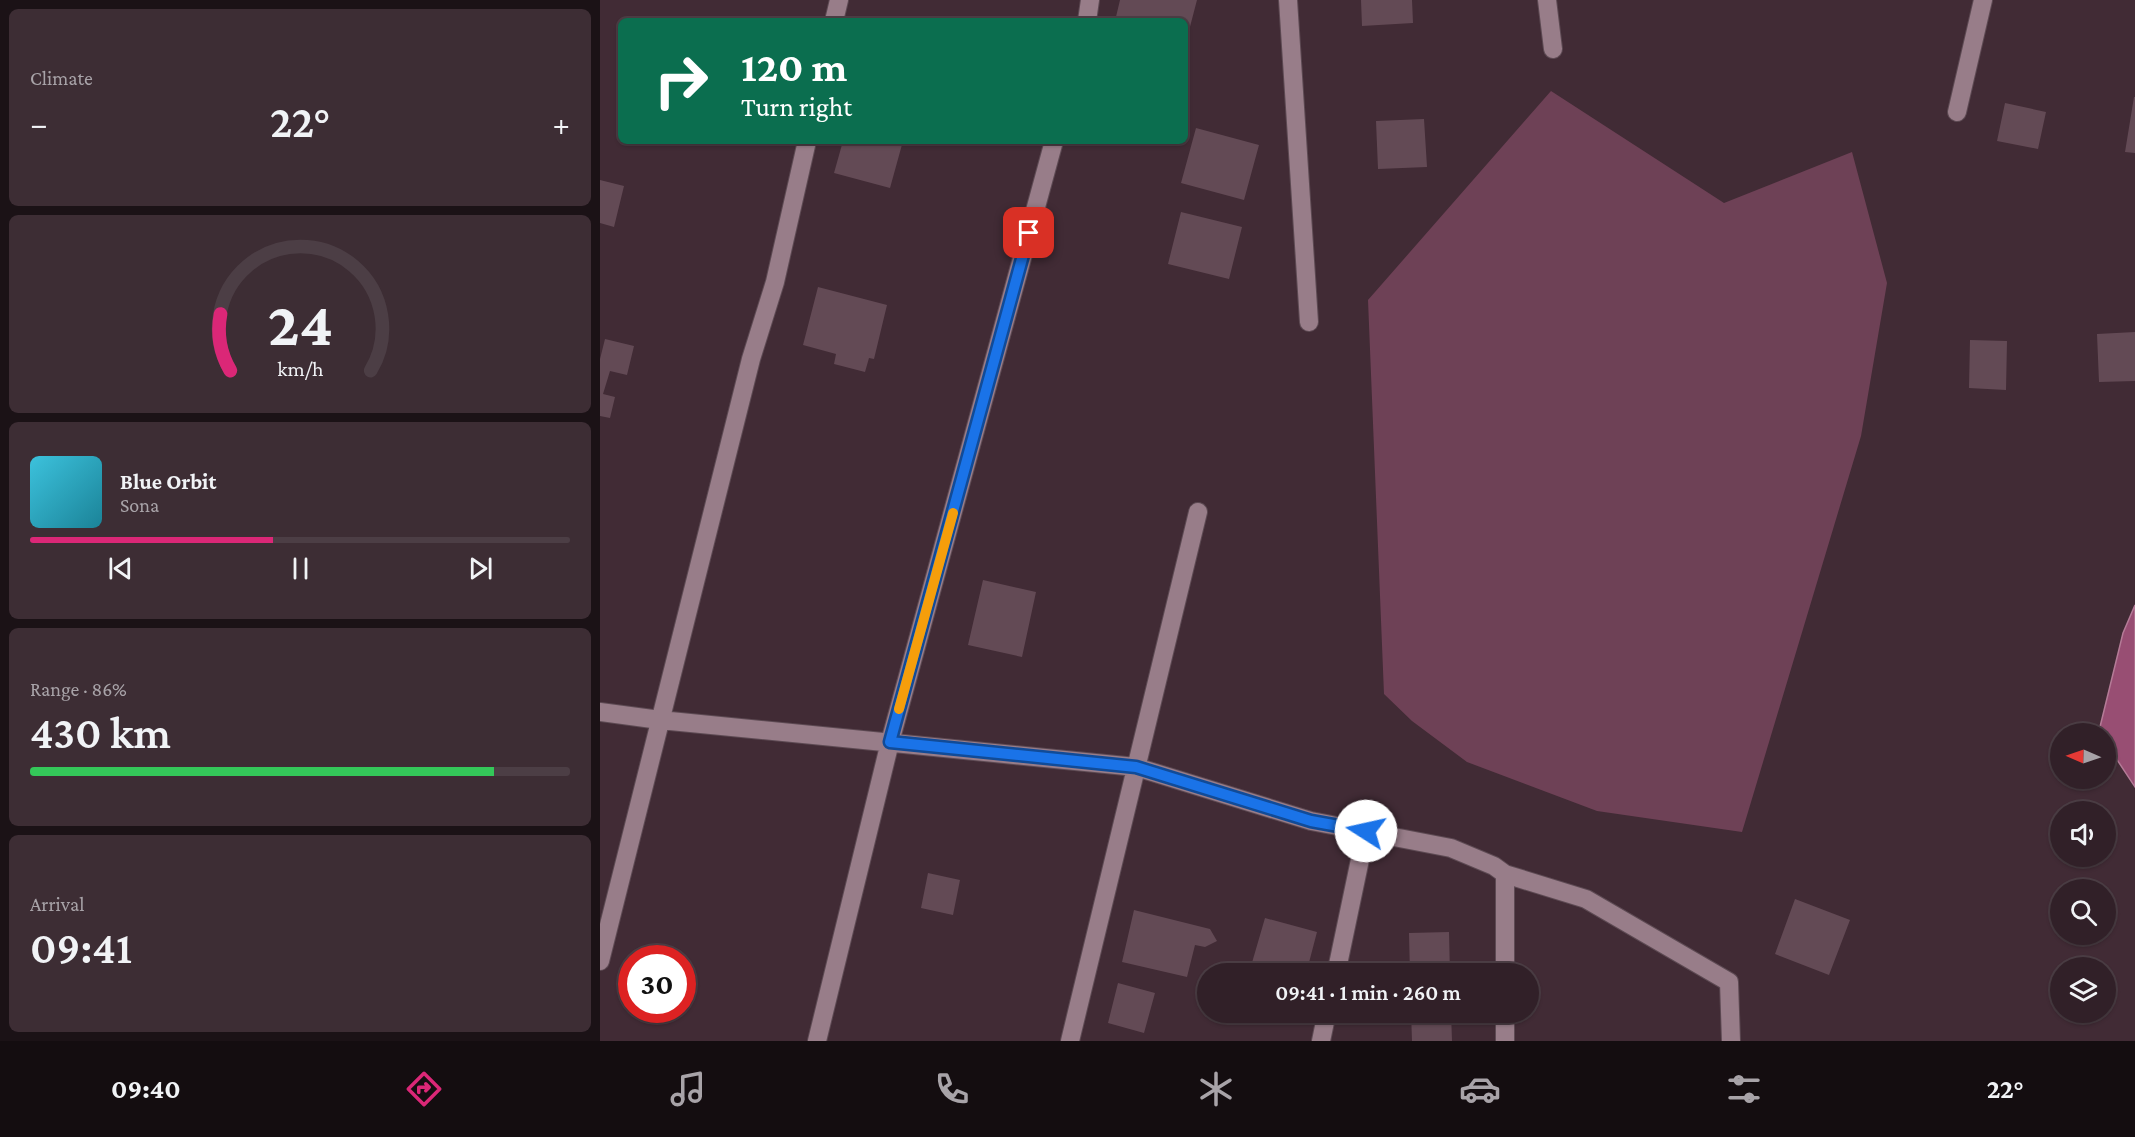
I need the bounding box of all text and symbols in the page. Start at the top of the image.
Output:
icon: right [642,42,720,120]
text: 120 m [741,43,847,90]
text: Climate [30,67,93,89]
text: Turn right [741,92,852,122]
text: 22° [270,97,330,147]
text: − [30,105,47,142]
text: + [553,105,570,142]
pin [1003,207,1054,258]
icon: arrive [1012,216,1045,249]
text: 24 [267,289,333,358]
text: km/h [277,358,324,382]
text: Blue Orbit [120,469,216,494]
text: Sona [120,494,159,516]
icon: previous [104,552,137,585]
icon: pause [284,552,317,585]
icon: next [464,552,497,585]
text: Range · 86% [30,678,127,700]
text: 430 km [30,708,171,758]
north arrow [2050,723,2116,789]
map controls [2050,723,2116,1023]
position arrow [1334,799,1398,863]
button: sound [2050,801,2116,867]
button: search [2050,879,2116,945]
text: Arrival [30,893,84,915]
text: 09:41 [30,923,132,973]
speed limit sign: 30 [618,945,696,1023]
button: layers [2050,957,2116,1023]
text: 09:41 · 1 min · 260 m [1275,980,1461,1005]
icon: directions [403,1068,445,1110]
icon: music [667,1068,709,1110]
icon: phone [931,1068,973,1110]
icon: climate [1195,1068,1237,1110]
icon: car [1459,1068,1501,1110]
icon: filters [1723,1068,1765,1110]
text: 09:40 [111,1074,181,1104]
text: 22° [1987,1074,2024,1104]

